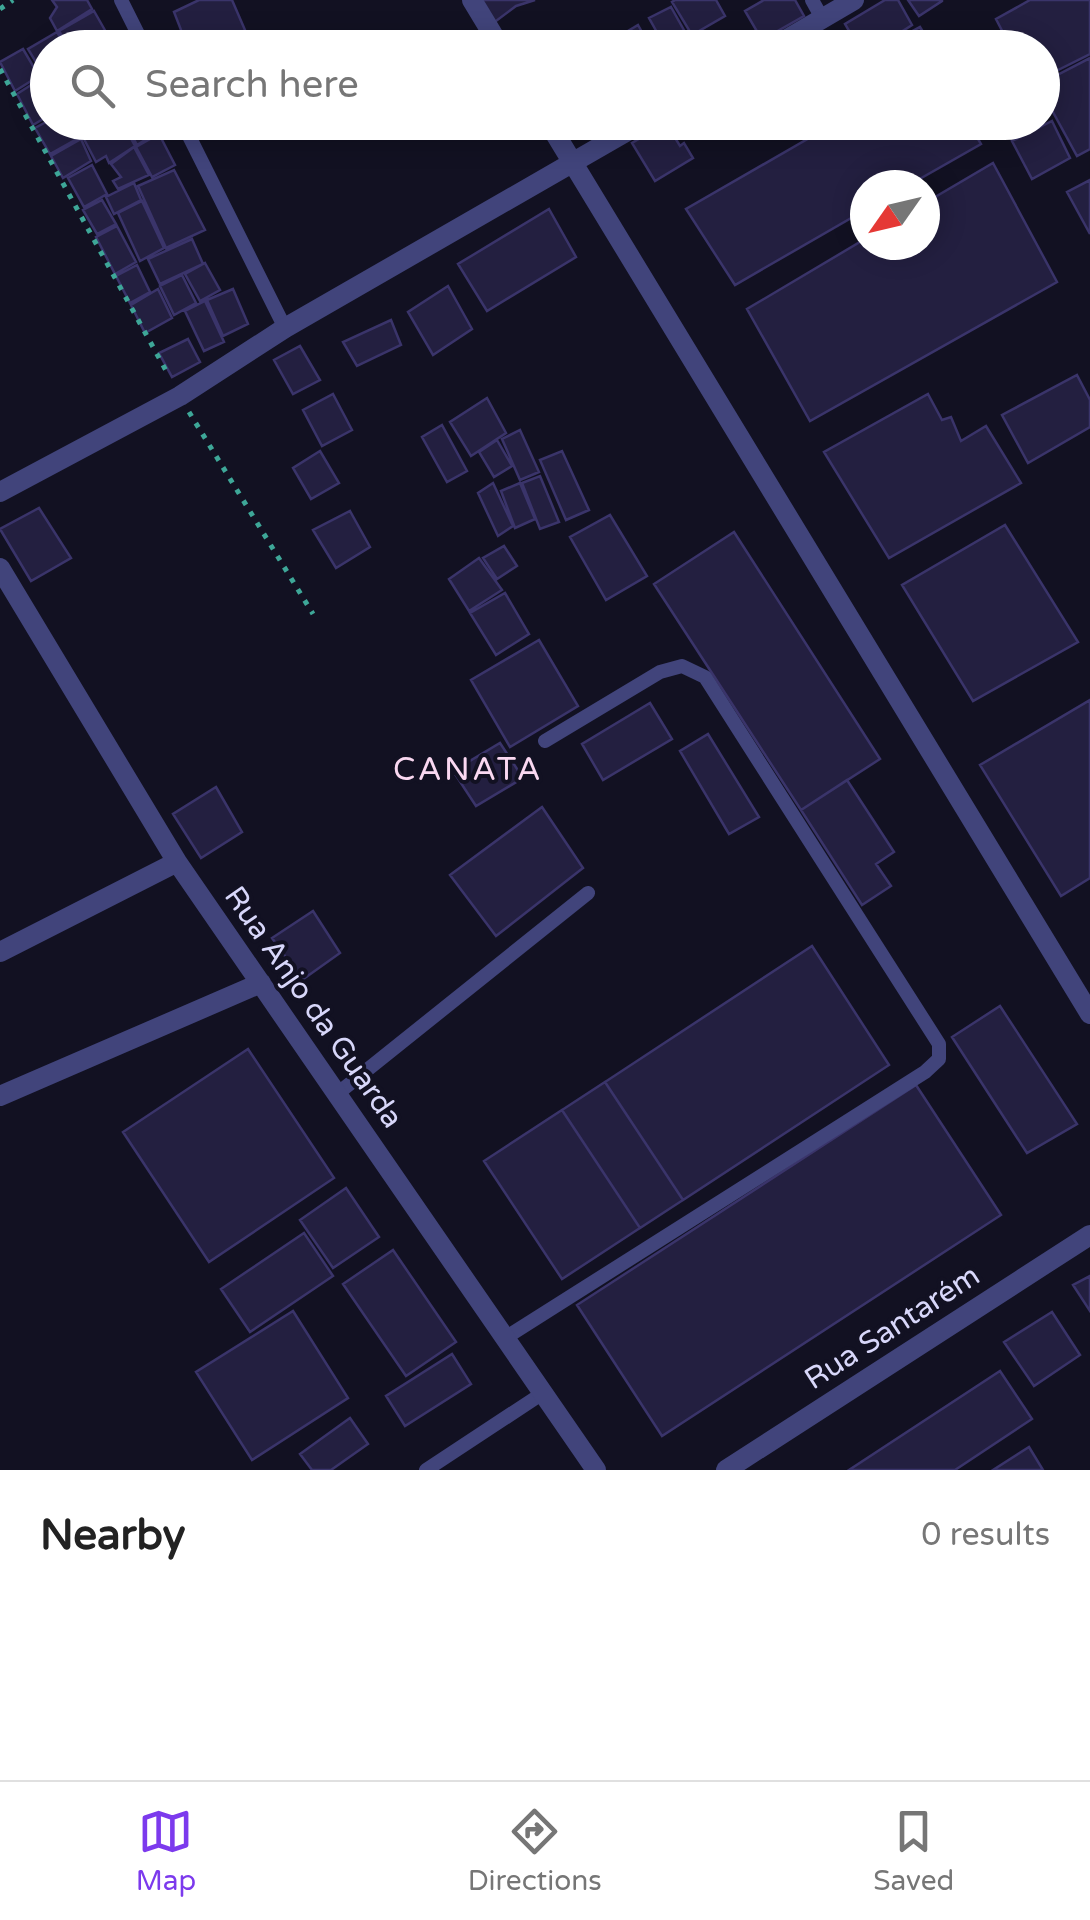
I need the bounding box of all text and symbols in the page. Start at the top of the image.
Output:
search box [30,30,1060,140]
icon: search [65,58,120,113]
text: Search here [145,62,359,108]
north arrow [850,170,940,260]
district label: CANATA [393,751,543,789]
street label: Rua Anjo da Guarda [216,879,411,1135]
street label: Rua Santarém [798,1257,987,1398]
text: Nearby [40,1510,185,1561]
text: 0 results [921,1516,1050,1554]
tab: Map [136,1804,196,1898]
tab: Directions [468,1804,602,1898]
tab: Saved [873,1804,954,1898]

